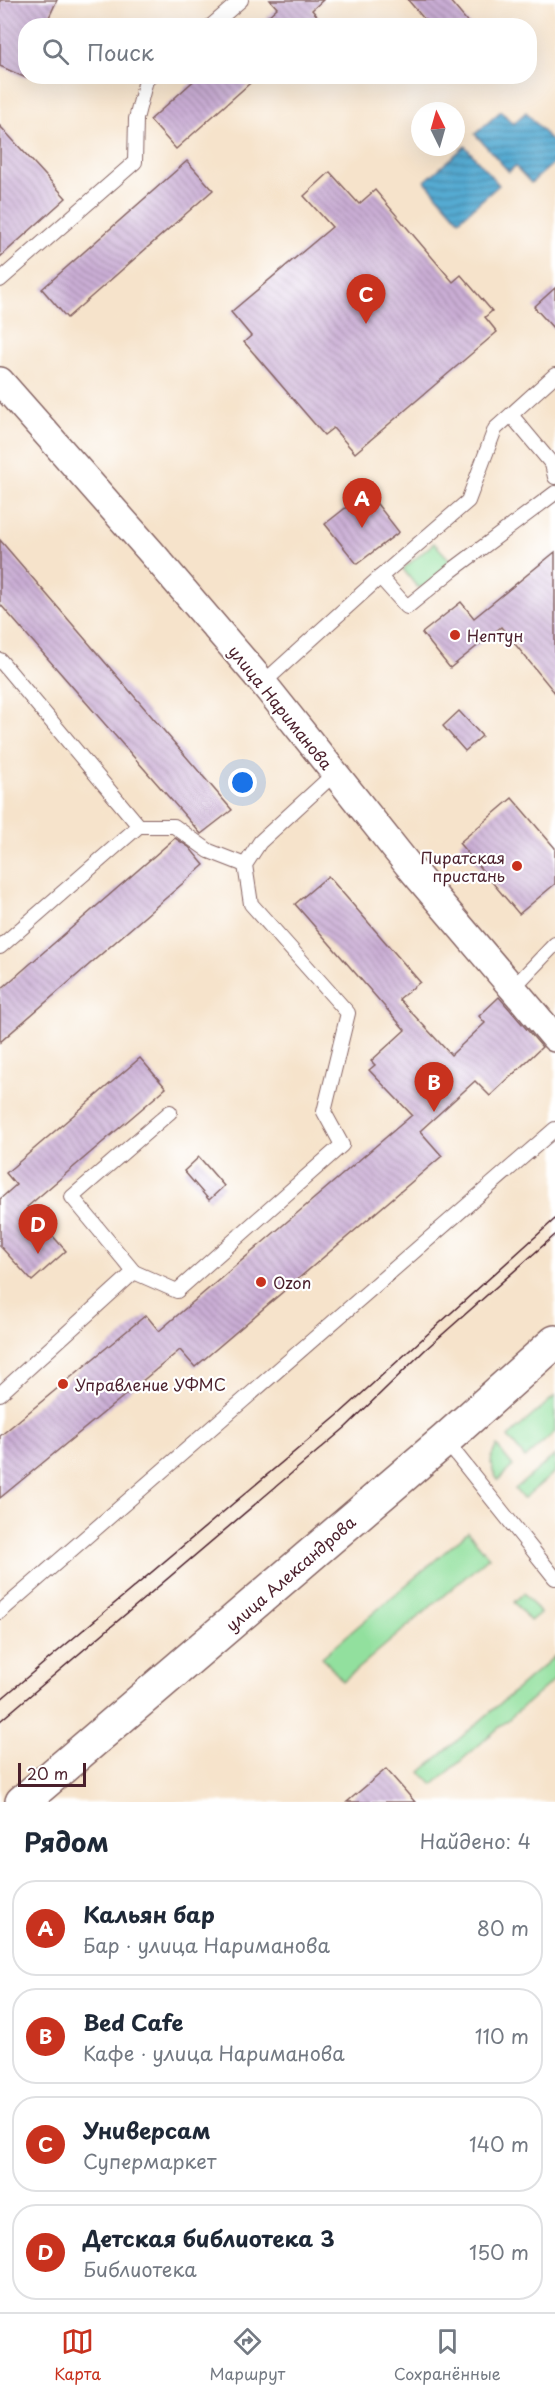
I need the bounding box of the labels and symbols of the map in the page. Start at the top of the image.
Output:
north arrow [411,102,465,156]
pin: C [346,274,386,324]
pin: A [342,478,382,528]
place label: Нептун [467,623,523,647]
marker: Нептун [448,628,462,642]
street label: улица Нариманова [223,640,339,774]
your location [228,768,257,797]
place label: Пиратская пристань [420,845,505,887]
marker: Пиратская пристань [510,859,524,873]
pin: B [414,1062,454,1112]
pin: D [18,1204,57,1254]
place label: Ozon [273,1270,311,1294]
marker: Ozon [254,1275,268,1289]
place label: Управление УФМС [75,1372,226,1396]
marker: Управление УФМС [56,1377,70,1391]
street label: улица Александрова [220,1510,360,1636]
scale bar [18,1760,86,1788]

